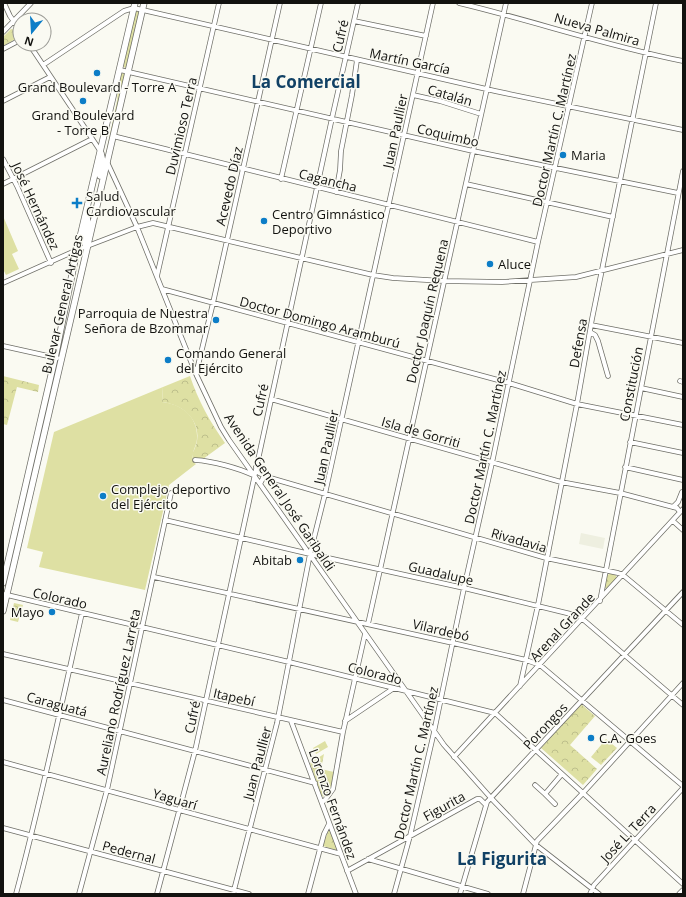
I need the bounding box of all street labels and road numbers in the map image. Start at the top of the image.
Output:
street label: Nueva Palmira [552,8,642,50]
street label: Cufré [328,18,352,54]
street label: Martín García [368,44,452,78]
street label: Doctor Martín C. Martínez [528,52,580,208]
street label: Duvimioso Terra [161,75,201,177]
street label: Catalán [426,80,474,110]
street label: Juan Paullier [378,92,412,172]
street label: Coquimbo [415,119,481,151]
street label: Acevedo Díaz [211,145,247,227]
street label: José Hernández [7,157,64,253]
street label: Cagancha [297,164,359,196]
street label: Bulevar General Artigas [37,233,87,375]
street label: Doctor Joaquín Requena [402,237,452,385]
street label: Doctor Domingo Aramburú [238,292,402,352]
street label: Defensa [565,317,591,369]
street label: Constitución [615,345,647,423]
street label: Doctor Martín C. Martínez [460,369,510,525]
street label: Cufré [248,382,272,418]
street label: Juan Paullier [309,408,343,488]
street label: Avenida General José Garibaldi [220,410,340,574]
street label: Isla de Gorriti [379,412,463,452]
street label: Rivadavia [489,523,549,557]
street label: Guadalupe [407,557,475,589]
street label: Colorado [31,583,89,613]
street label: Arenal Grande [525,589,599,665]
street label: Aureliano Rodríguez Larreta [92,607,144,777]
street label: Vilardebó [411,615,471,645]
street label: Colorado [346,658,404,688]
street label: Itapebí [212,684,257,711]
street label: Doctor Martín C. Martínez [390,685,442,841]
street label: Caraguatá [25,687,89,721]
street label: Cufré [180,699,204,735]
street label: Porongos [519,699,571,753]
street label: Juan Paullier [238,724,276,804]
street label: Lorenzo Fernández [305,746,361,862]
street label: Yaguarí [151,784,200,814]
street label: Figurita [420,787,468,825]
street label: José L. Terra [595,800,660,868]
street label: Pedernal [101,836,157,868]

